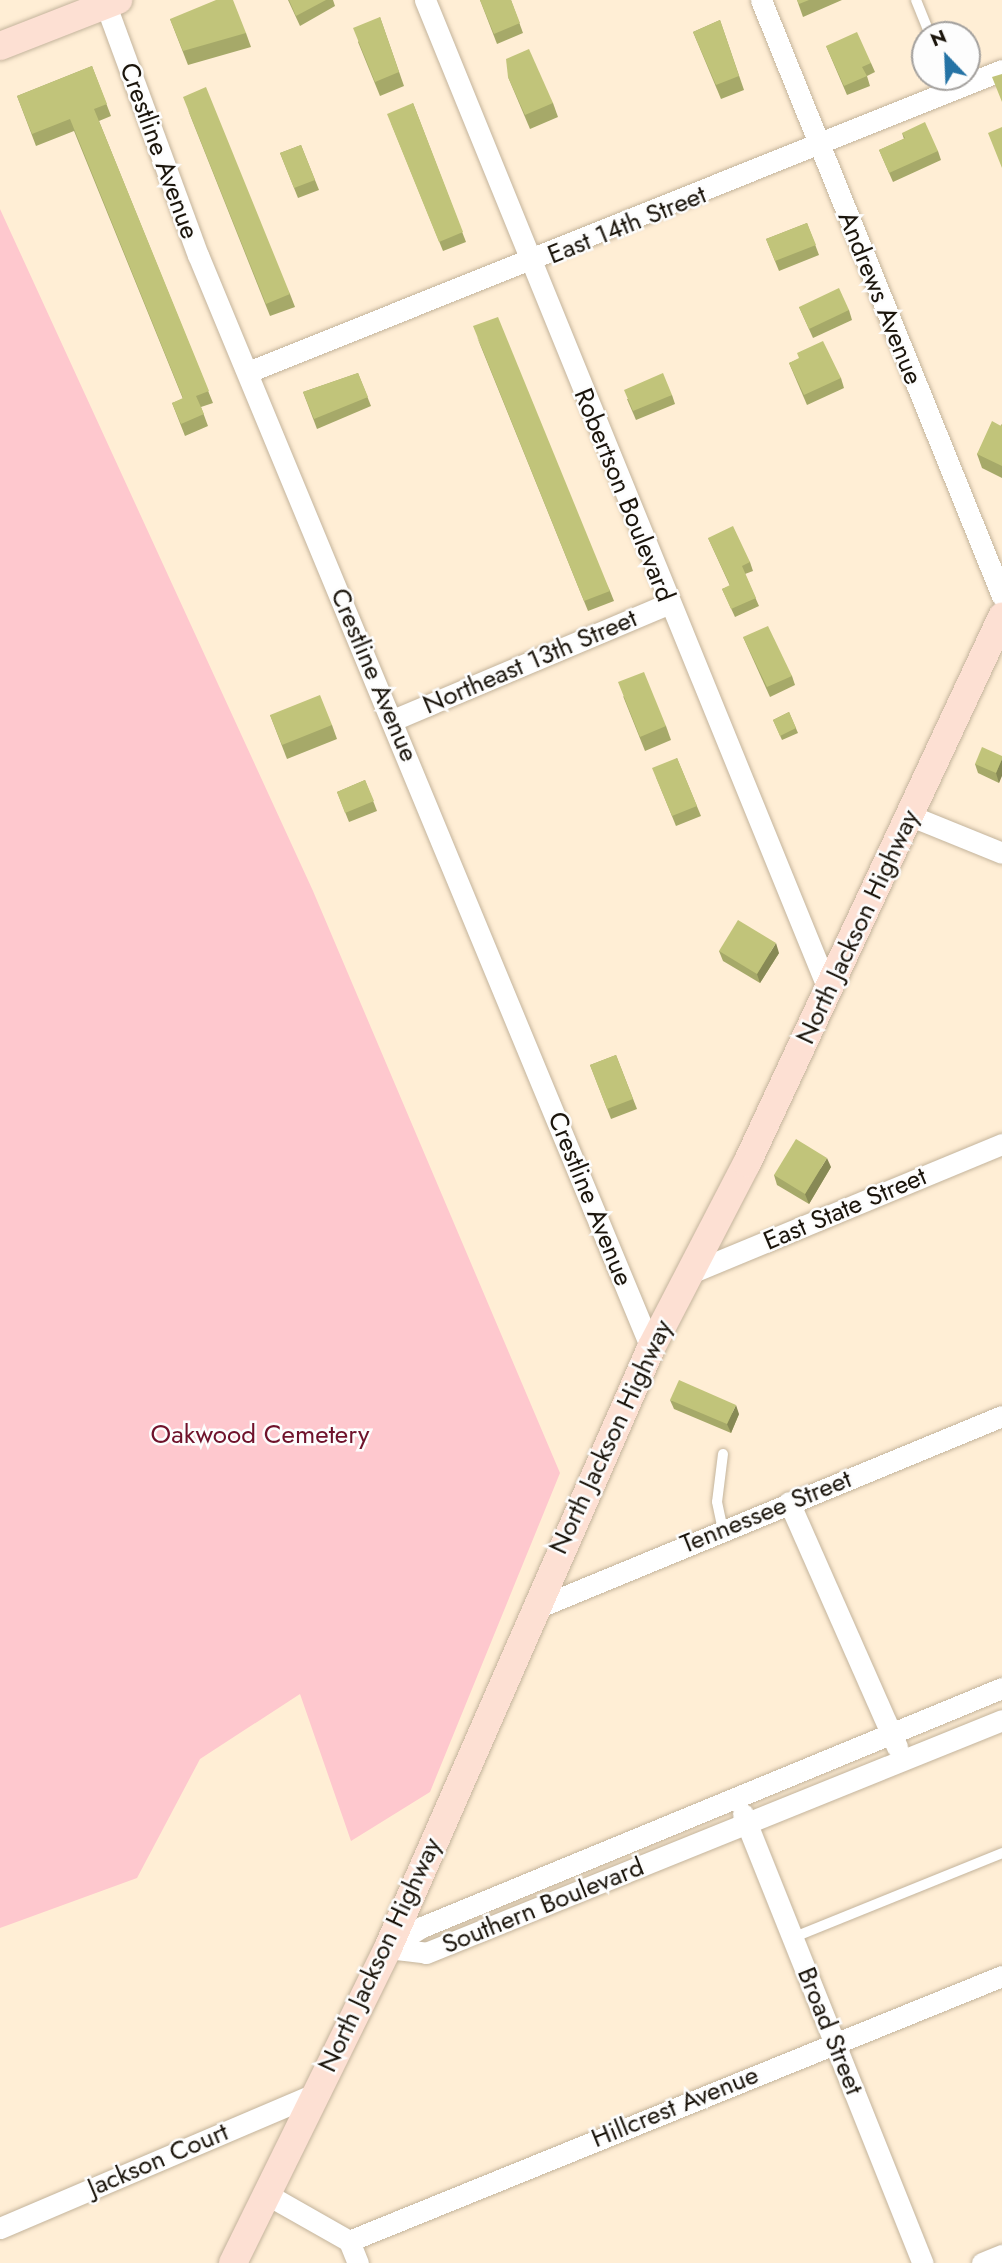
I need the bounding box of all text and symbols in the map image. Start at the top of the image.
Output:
north arrow [911,21,981,91]
text: N [926,23,951,53]
street label: Crestline Avenue [113,59,205,243]
street label: East 14th Street [543,179,711,271]
street label: Andrews Avenue [831,207,929,389]
street label: Robertson Boulevard [567,384,681,606]
street label: Crestline Avenue [323,584,425,766]
street label: Northeast 13th Street [418,603,642,721]
street label: North Jackson Highway [790,805,926,1049]
street label: Crestline Avenue [541,1107,639,1291]
street label: East State Street [759,1161,931,1257]
street label: North Jackson Highway [543,1315,679,1559]
park label: Oakwood Cemetery [151,1419,369,1451]
street label: Tennessee Street [676,1464,856,1560]
street label: North Jackson Highway [312,1833,448,2077]
street label: Southern Boulevard [438,1851,648,1961]
street label: Broad Street [790,1963,870,2099]
street label: Hillcrest Avenue [587,2059,763,2155]
street label: Jackson Court [83,2116,233,2204]

